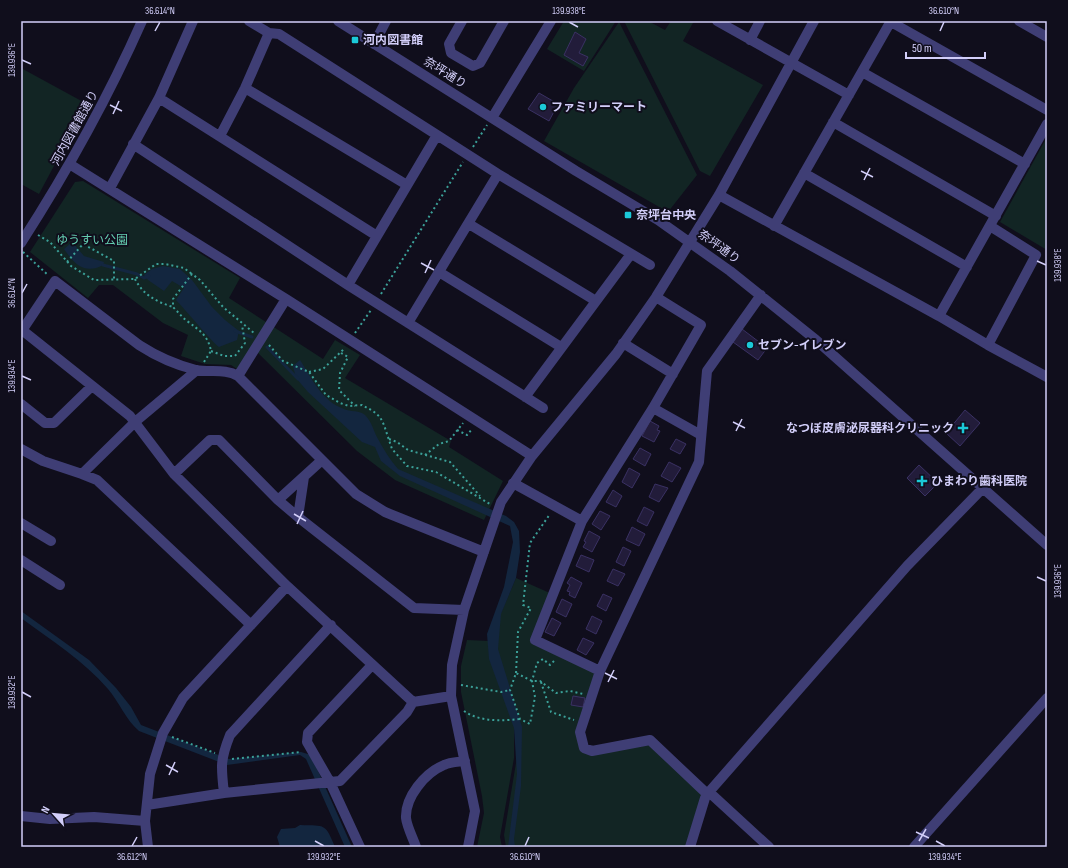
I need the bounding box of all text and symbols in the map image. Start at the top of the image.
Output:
text: 36.614°N [145,5,175,17]
text: 139.938°E [552,5,586,17]
text: 36.610°N [929,5,959,17]
place label: 河内図書館 [363,33,423,48]
scale bar [906,34,985,60]
marker: 河内図書館 [350,35,360,45]
text: 50 m [912,41,932,56]
text: 139.936°E [6,43,18,77]
street label: 奈坪通り [421,54,469,92]
street label: 河内図書館通り [48,88,102,168]
place label: ファミリーマート [551,100,647,115]
marker: ファミリーマート [538,102,548,112]
place label: 奈坪台中央 [636,208,696,223]
marker: 奈坪台中央 [623,210,633,220]
street label: 奈坪通り [695,227,743,267]
park label: ゆうすい公園 [56,233,128,248]
text: 139.938°E [1052,248,1064,282]
text: 36.614°N [6,278,18,308]
place label: セブン-イレブン [758,338,847,353]
marker: セブン-イレブン [745,340,755,350]
text: 139.934°E [6,359,18,393]
place label: なつぼ皮膚泌尿器科クリニック [786,421,954,436]
marker: なつぼ皮膚泌尿器科クリニック [957,422,969,434]
place label: ひまわり歯科医院 [931,474,1027,489]
marker: ひまわり歯科医院 [916,475,928,487]
text: 139.936°E [1052,564,1064,598]
text: 139.932°E [6,675,18,709]
north arrow [34,794,74,834]
text: N [38,804,53,815]
text: 36.612°N [117,851,147,863]
text: 139.932°E [307,851,341,863]
text: 36.610°N [510,851,540,863]
text: 139.934°E [928,851,962,863]

